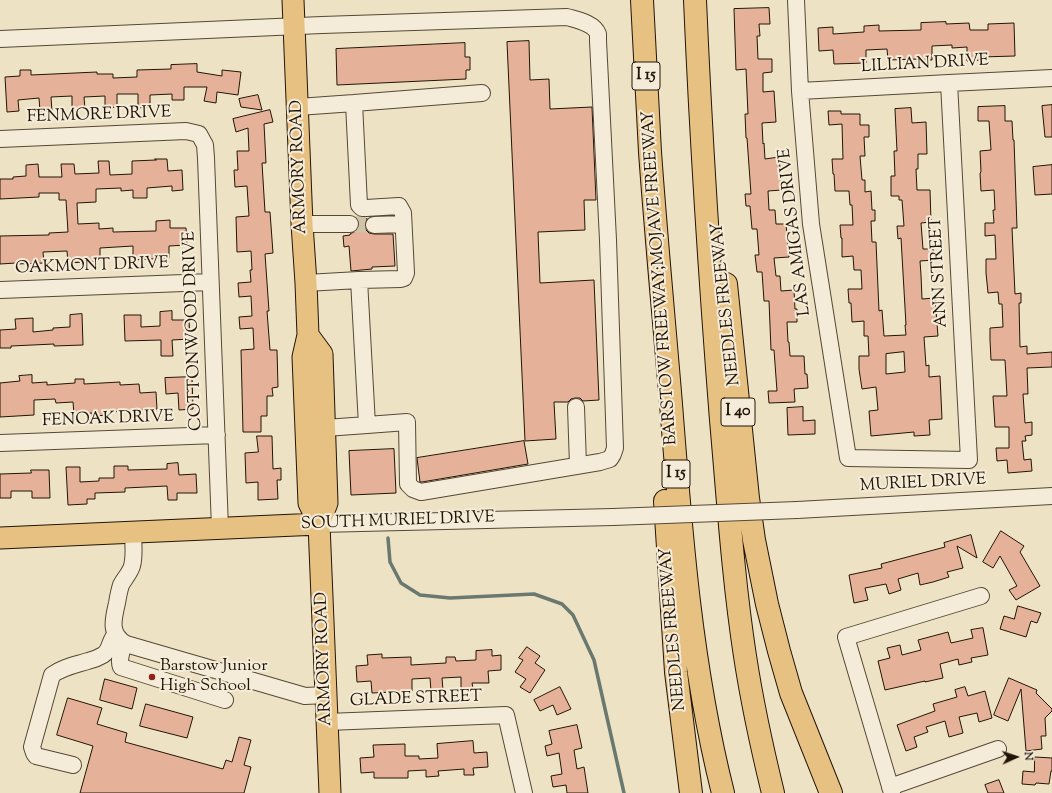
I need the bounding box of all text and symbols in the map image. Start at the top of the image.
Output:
street label: LILLIAN DRIVE [860,51,990,79]
road number: I 15 [632,62,660,90]
street label: ARMORY ROAD [287,100,313,234]
street label: FENMORE DRIVE [26,103,172,129]
street label: BARSTOW FREEWAY;MOJAVE FREEWAY [639,110,683,446]
street label: LAS AMIGAS DRIVE [776,147,816,317]
street label: ANN STREET [927,216,953,328]
street label: NEEDLES FREEWAY [708,221,746,387]
street label: COTTONWOOD DRIVE [180,231,208,431]
street label: OAKMONT DRIVE [15,254,169,280]
road number: I 40 [721,398,755,426]
street label: FENOAK DRIVE [42,408,174,432]
road number: I 15 [662,460,690,488]
street label: MURIEL DRIVE [859,471,987,497]
street label: SOUTH MURIEL DRIVE [301,508,495,536]
street label: NEEDLES FREEWAY [657,546,691,712]
street label: ARMORY ROAD [312,592,338,726]
place label: Barstow Junior High School [160,657,268,697]
marker: Barstow Junior High School [147,672,157,682]
street label: GLADE STREET [350,688,482,712]
north arrow [996,737,1036,777]
text: N [1020,752,1036,761]

